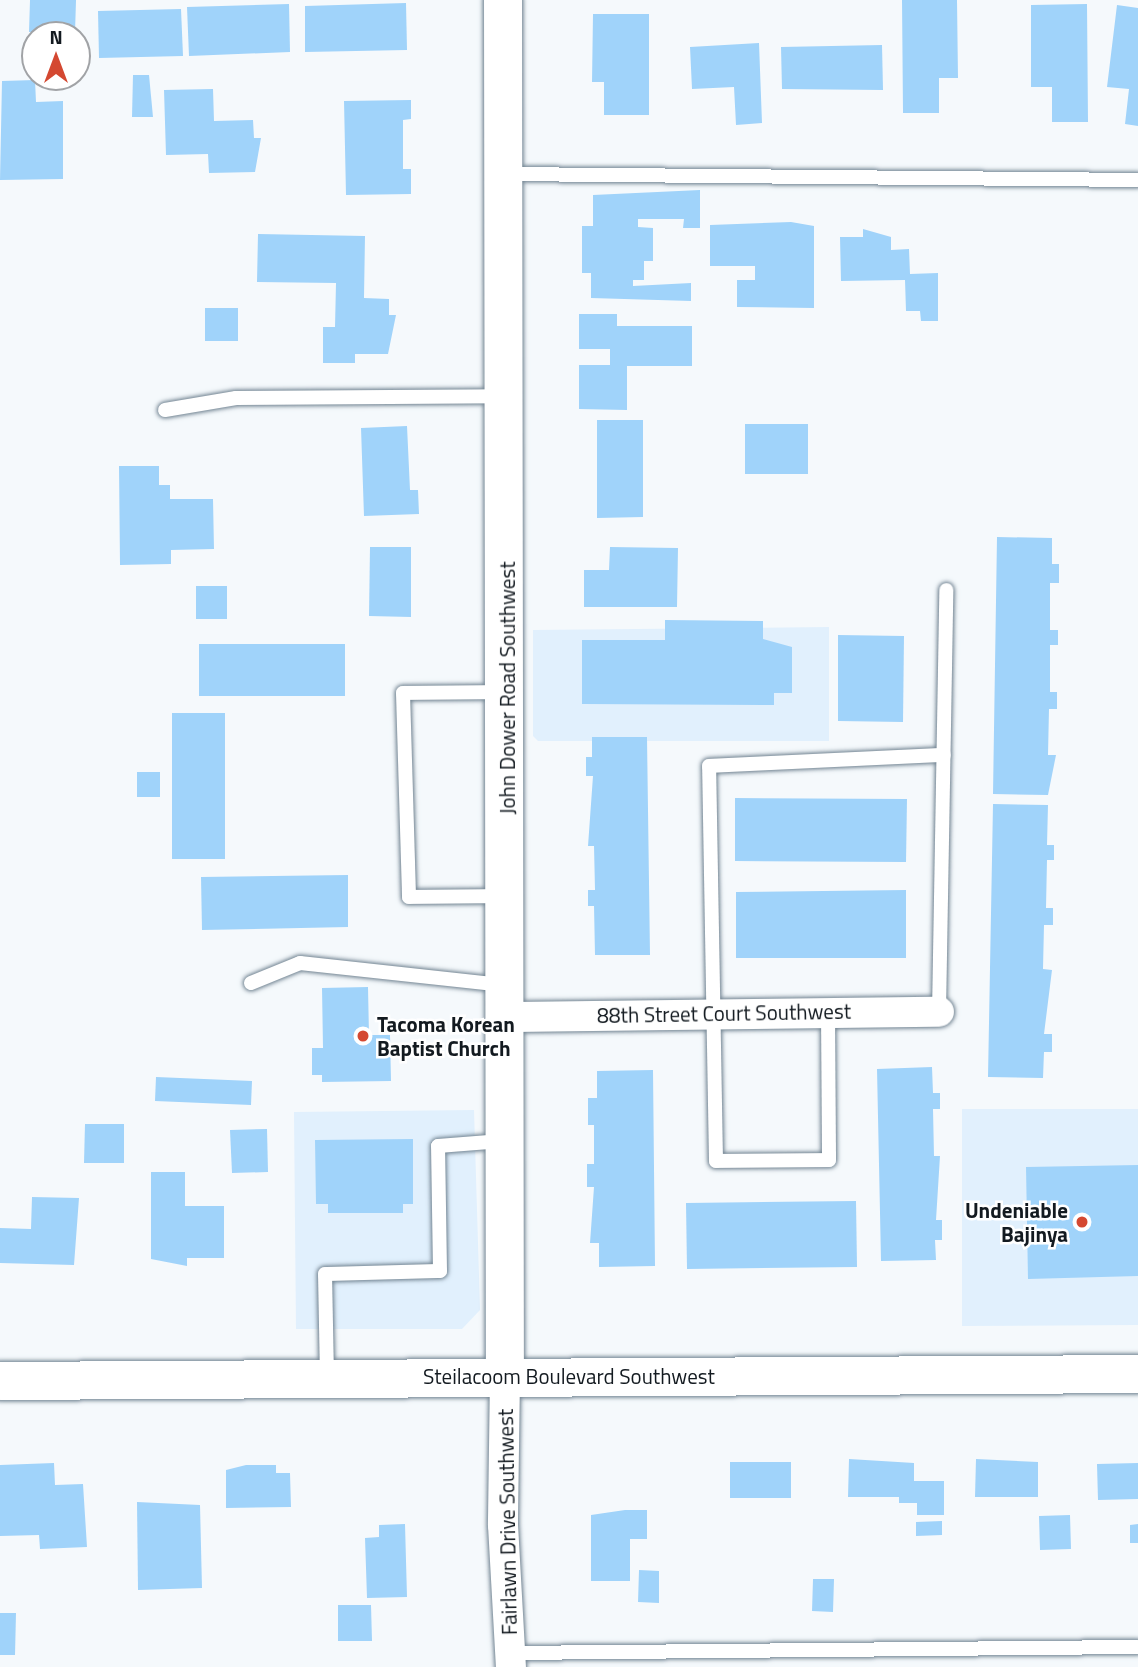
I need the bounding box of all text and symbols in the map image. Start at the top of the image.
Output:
north arrow [21,21,91,91]
text: N [49,22,63,51]
street label: John Dower Road Southwest [494,561,520,815]
street label: 88th Street Court Southwest [597,998,851,1028]
place label: Tacoma Korean Baptist Church [377,1011,515,1061]
marker: Tacoma Korean Baptist Church [355,1028,371,1044]
place label: Undeniable Bajinya [965,1197,1068,1247]
marker: Undeniable Bajinya [1074,1214,1090,1230]
street label: Steilacoom Boulevard Southwest [423,1363,715,1389]
street label: Fairlawn Drive Southwest [492,1409,522,1635]

